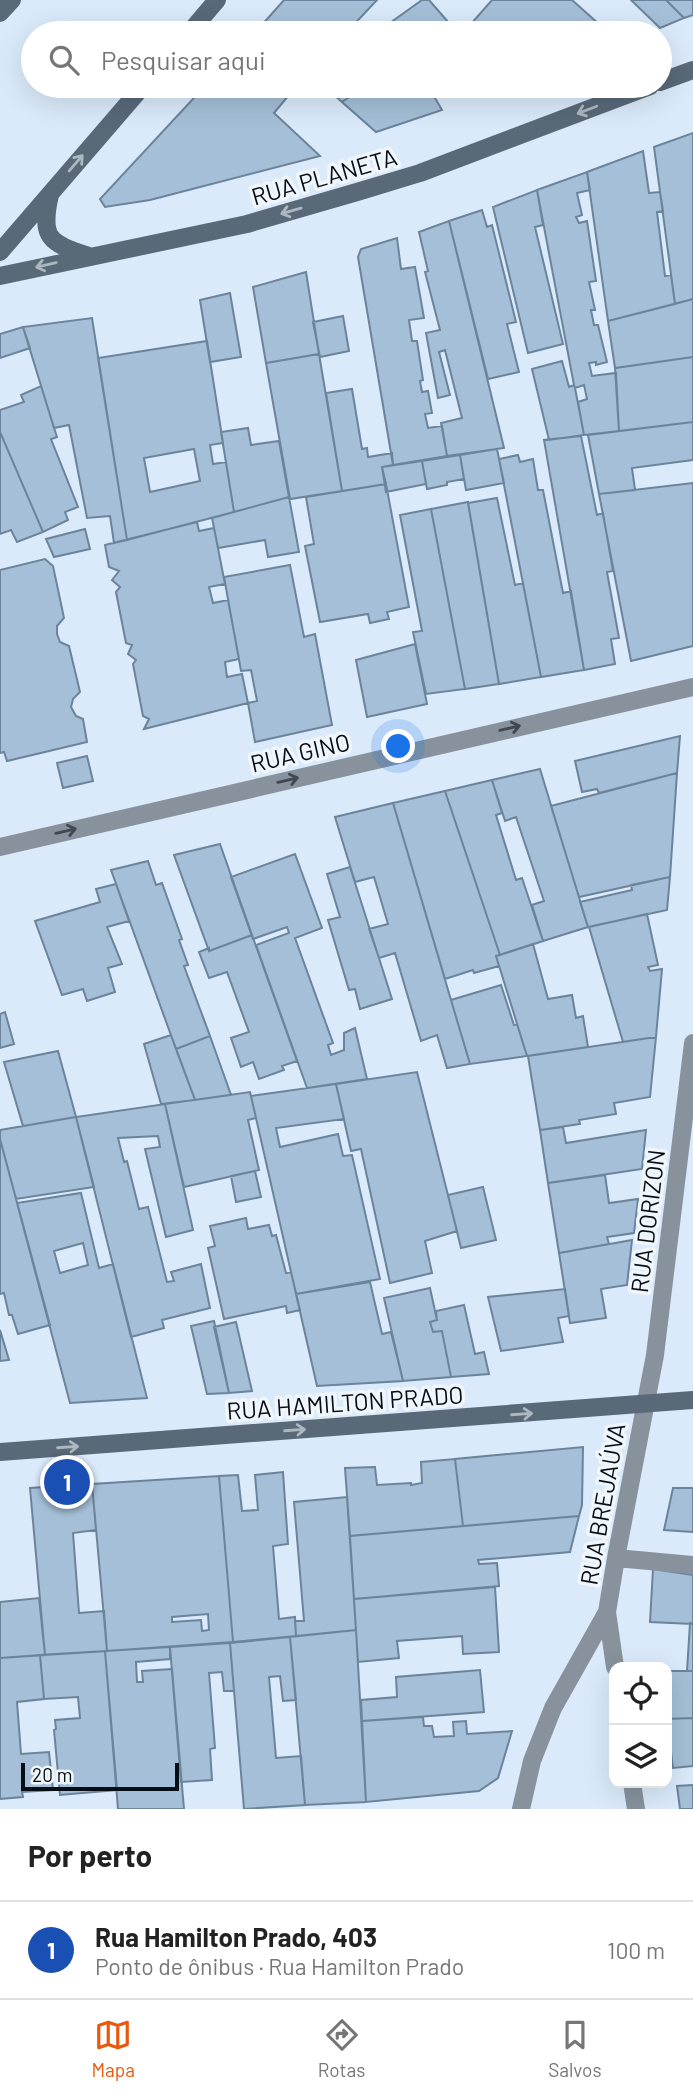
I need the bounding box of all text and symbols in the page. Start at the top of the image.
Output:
search box [21,21,672,98]
icon: search [45,41,83,79]
text: Pesquisar aqui [101,44,266,75]
one-way arrow [576,105,598,117]
street label: RUA PLANETA [248,141,400,211]
one-way arrow [68,154,84,172]
one-way arrow [281,206,303,219]
one-way arrow [35,260,57,273]
one-way arrow [498,721,521,735]
street label: RUA GINO [247,726,353,778]
your location [381,729,415,763]
one-way arrow [276,772,299,786]
one-way arrow [55,824,77,837]
street label: RUA DORIZON [624,1148,670,1294]
street label: RUA HAMILTON PRADO [226,1379,464,1425]
one-way arrow [510,1407,533,1420]
street label: RUA BREJAÚVA [573,1421,631,1587]
one-way arrow [283,1424,306,1437]
one-way arrow [56,1440,79,1453]
pin: 1 [44,1456,90,1508]
map controls [609,1662,672,1788]
button: locate [609,1662,672,1725]
button: layers [609,1725,672,1788]
scale bar [21,1760,178,1792]
text: 20 m [32,1763,72,1786]
text: Por perto [28,1837,152,1873]
text: Rua Hamilton Prado, 403 [95,1921,377,1952]
text: 1 [47,1936,55,1964]
text: 100 m [607,1936,665,1964]
text: Ponto de ônibus · Rua Hamilton Prado [95,1952,464,1980]
tab: Mapa [91,2016,135,2081]
tab: Rotas [318,2016,365,2081]
tab: Salvos [548,2016,602,2081]

